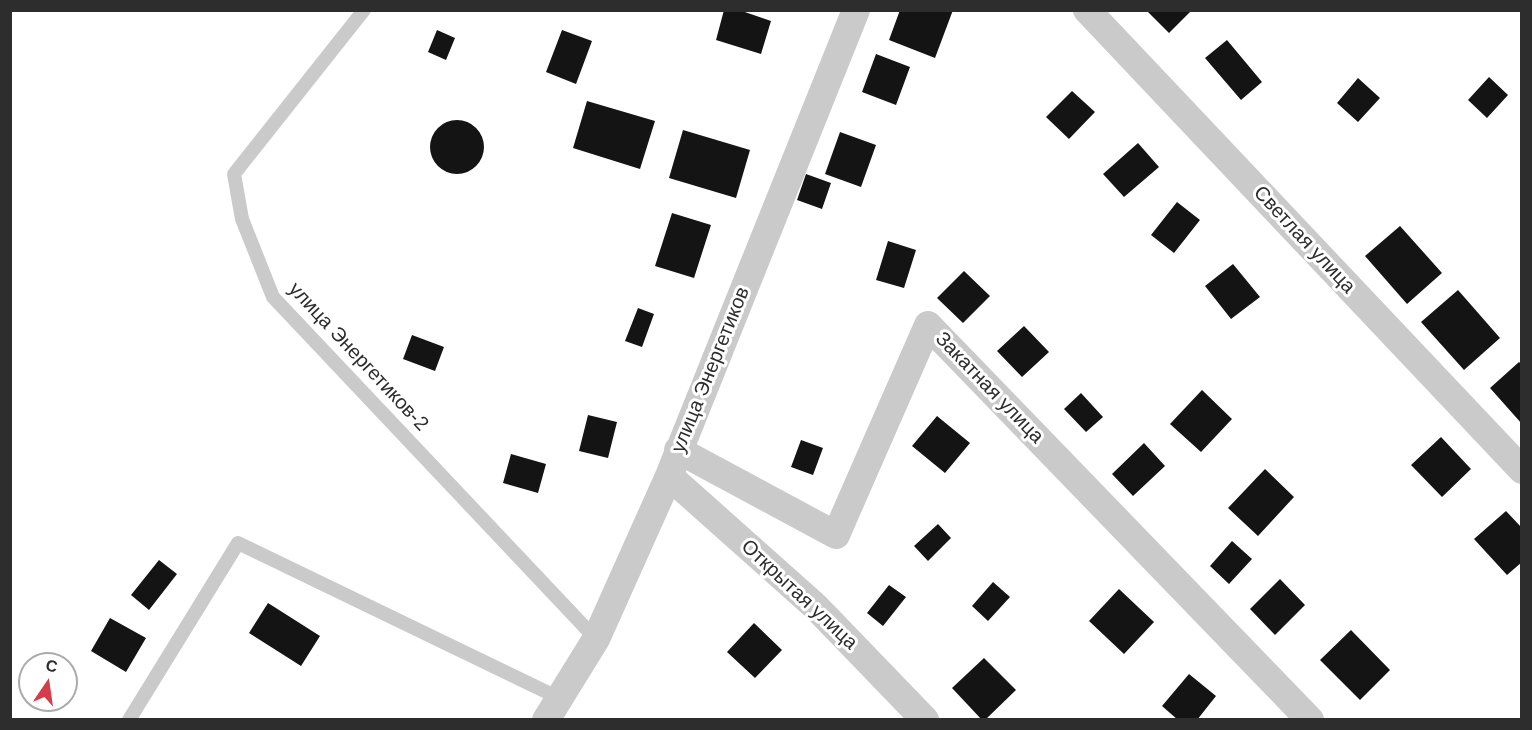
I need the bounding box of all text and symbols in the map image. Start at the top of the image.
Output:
street label: Светлая улица [1248,181,1360,299]
street label: улица Энергетиков-2 [283,278,433,436]
street label: улица Энергетиков [667,284,755,456]
street label: Закатная улица [930,327,1048,449]
street label: Открытая улица [736,535,862,655]
north arrow [18,652,78,712]
text: С [44,656,59,676]

